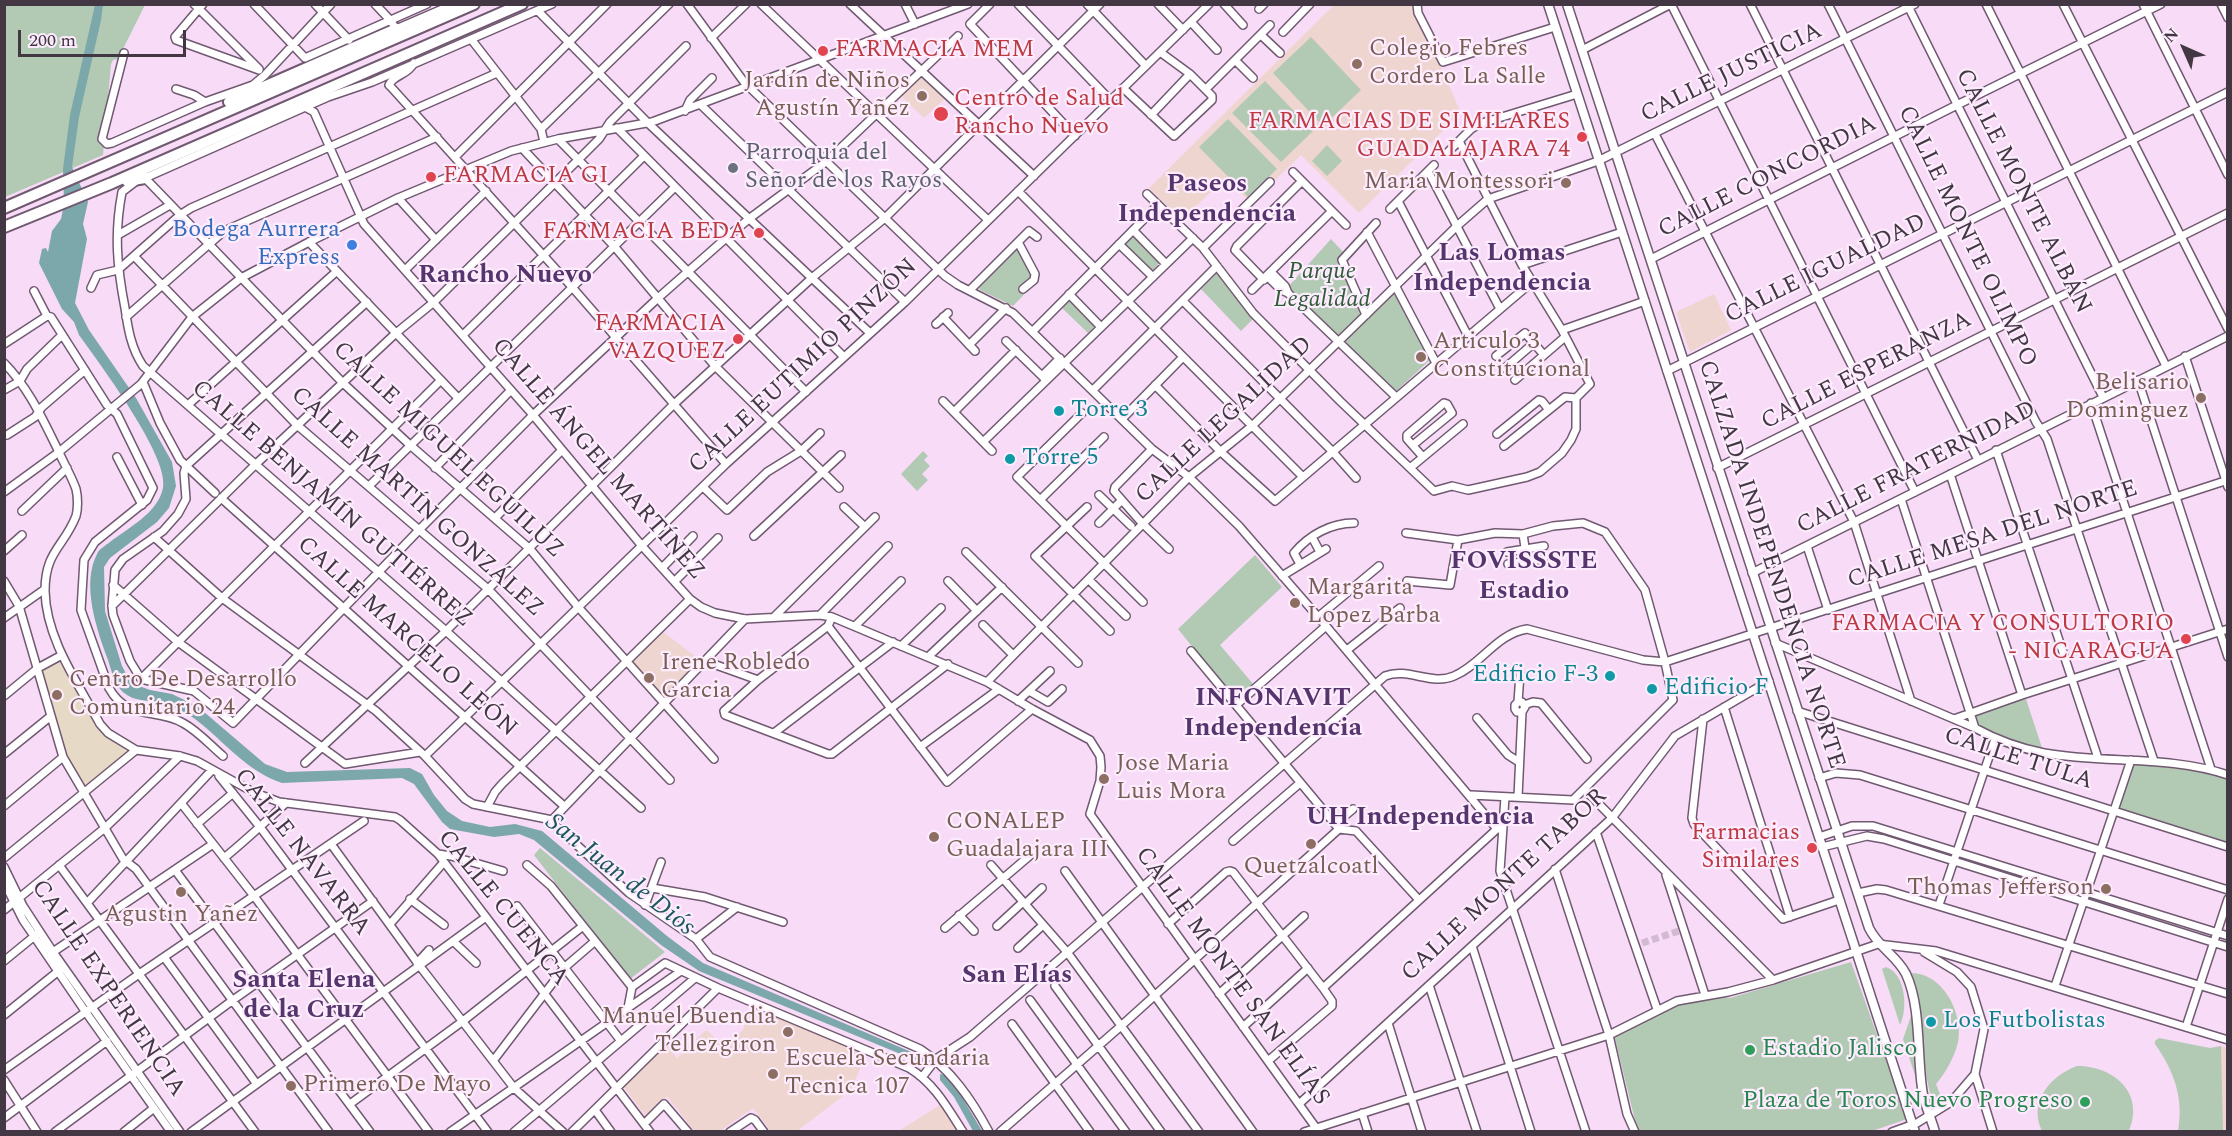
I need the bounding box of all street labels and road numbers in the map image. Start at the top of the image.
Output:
street label: CALLE JUSTICIA [1637,18,1827,130]
street label: CALLE MONTE ALBÁN [1948,65,2096,319]
street label: CALLE MONTE OLIMPO [1890,102,2042,372]
street label: CALLE CONCORDIA [1654,110,1882,246]
street label: CALLE IGUALDAD [1721,209,1931,331]
street label: CALLE EUTIMIO PINZÓN [684,253,924,481]
street label: CALLE ESPERANZA [1757,306,1977,438]
street label: CALLE LEGALIDAD [1130,331,1320,511]
street label: CALLE ÁNGEL MARTÍNEZ [484,333,710,587]
street label: CALLE MIGUEL EGUILUZ [326,336,568,566]
street label: CALZADA INDEPENDENCIA NORTE [1690,357,1850,773]
street label: CALLE BENJAMÍN GUTIÉRREZ [185,375,477,635]
street label: CALLE MARTÍN GONZÁLEZ [284,382,548,624]
street label: CALLE FRATERNIDAD [1792,396,2042,542]
street label: CALLE MESA DEL NORTE [1844,475,2142,597]
street label: CALLE MARCELO LEÓN [290,532,522,744]
street label: CALLE TULA [1940,722,2096,798]
street label: CALLE NAVARRA [227,764,375,942]
street label: CALLE MONTE TABOR [1396,783,1614,989]
street label: CALLE CUENCA [430,825,574,993]
street label: CALLE MONTE SAN ELÍAS [1128,842,1334,1112]
street label: CALLE EXPERIENCIA [24,875,190,1103]

